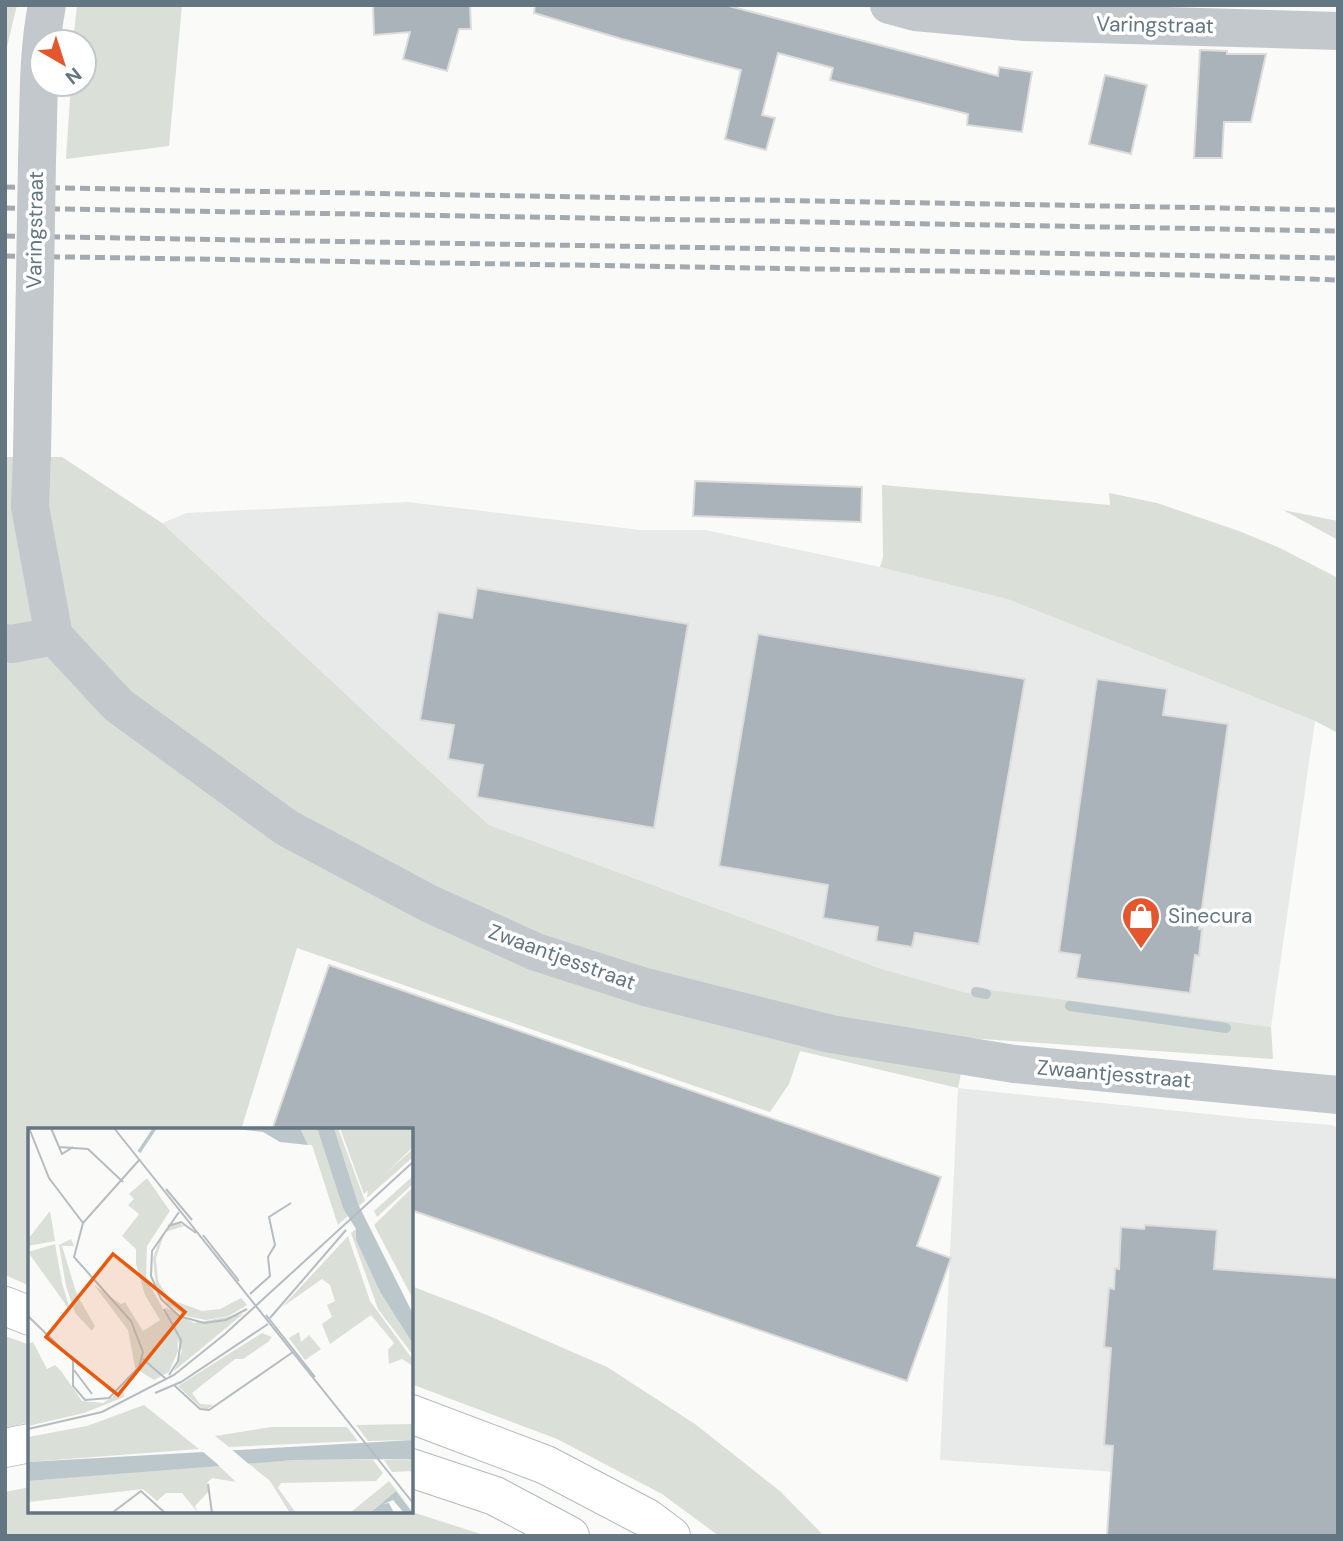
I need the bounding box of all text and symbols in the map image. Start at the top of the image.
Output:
street label: Varingstraat [1096,10,1214,40]
north arrow [28,28,98,98]
text: N [60,62,87,90]
street label: Varingstraat [20,171,50,289]
shop icon: Sinecura [1120,895,1162,950]
place label: Sinecura [1168,902,1252,930]
street label: Zwaantjesstraat [485,917,639,997]
street label: Zwaantjesstraat [1036,1053,1192,1095]
inset map [28,1128,413,1513]

